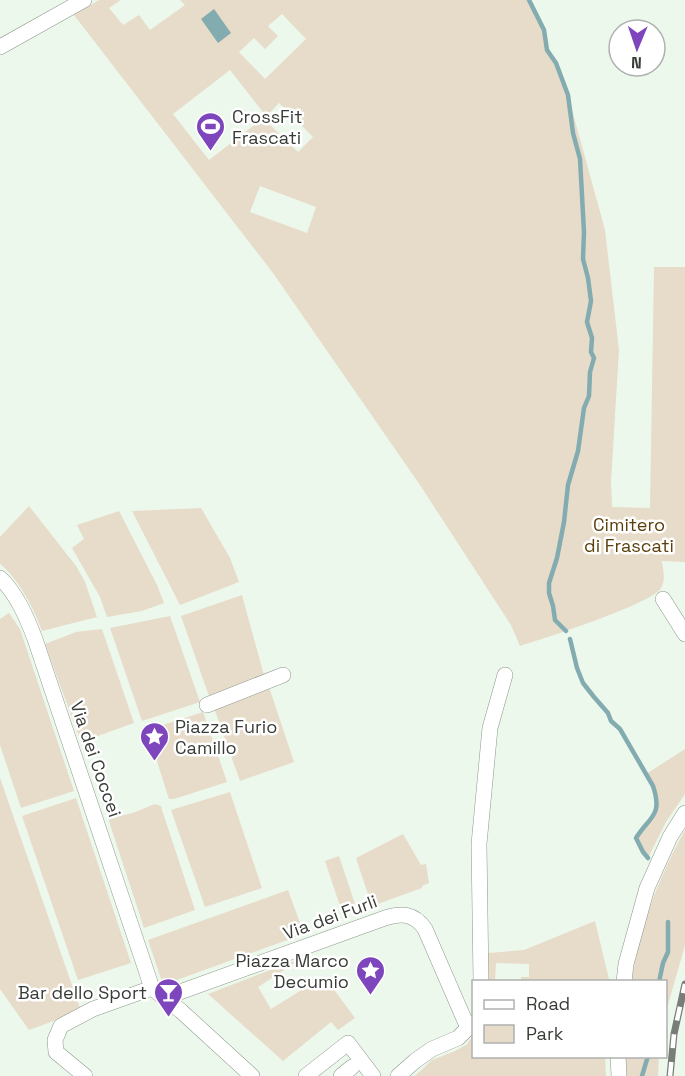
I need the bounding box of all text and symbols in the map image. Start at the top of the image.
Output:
north arrow [607,18,667,78]
text: N [631,52,642,73]
place label: CrossFit Frascati [232,105,303,149]
sports icon: CrossFit Frascati [195,110,227,152]
park label: Cimitero di Frascati [584,513,674,557]
street label: Via dei Coccei [65,698,127,820]
place label: Piazza Furio Camillo [175,715,277,759]
place icon: Piazza Furio Camillo [138,720,170,762]
street label: Via dei Furli [280,889,380,945]
place label: Piazza Marco Decumio [235,949,349,993]
place icon: Piazza Marco Decumio [354,954,386,996]
bar icon: Bar dello Sport [152,976,184,1018]
legend [472,980,667,1058]
place label: Bar dello Sport [18,981,147,1004]
text: Road [526,992,570,1015]
text: Park [526,1022,564,1045]

